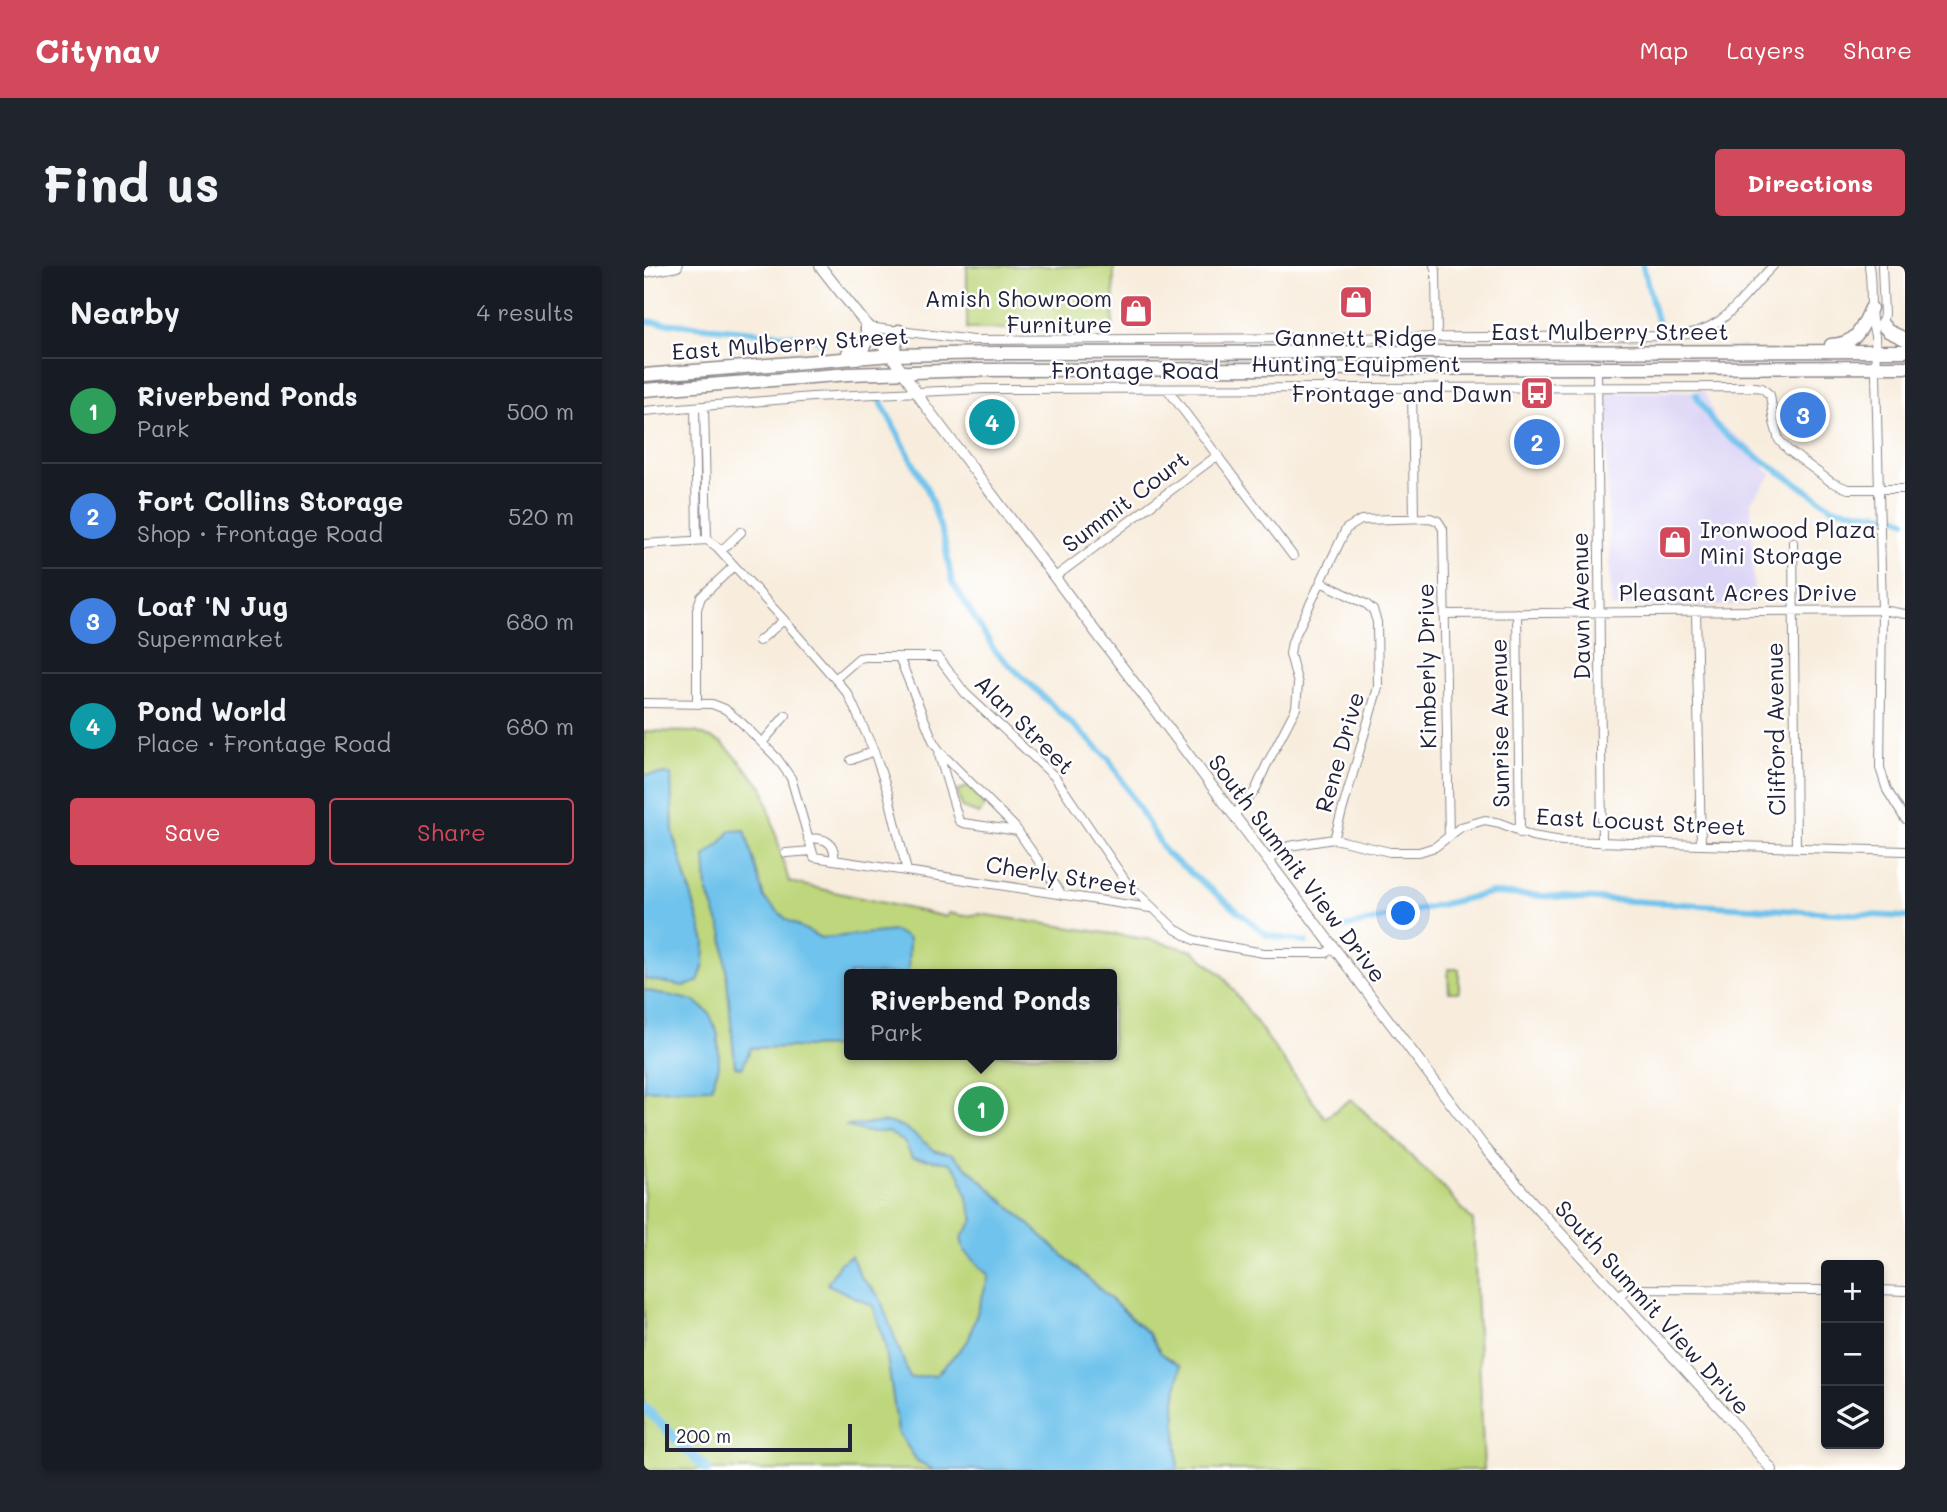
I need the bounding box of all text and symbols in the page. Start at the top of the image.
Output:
text: Citynav [35,28,160,71]
text: Map [1640,34,1688,65]
text: Layers [1726,34,1805,65]
text: Share [1843,34,1912,65]
button: Directions [1715,149,1905,216]
text: Find us [42,151,220,214]
place label: Amish Showroom Furniture [925,283,1112,339]
shop icon: Gannett Ridge Hunting Equipment [1337,283,1375,321]
text: Nearby [70,292,180,332]
shop icon: Amish Showroom Furniture [1117,292,1155,330]
text: 4 results [477,297,574,327]
street label: East Mulberry Street [1491,316,1729,346]
street label: East Mulberry Street [671,320,909,366]
place label: Gannett Ridge Hunting Equipment [1251,322,1461,378]
street label: Frontage Road [1051,355,1219,385]
bus stop icon: Frontage and Dawn [1518,374,1556,412]
place label: Frontage and Dawn [1292,378,1512,408]
text: Riverbend Ponds [137,379,358,413]
pin: 3 [1780,389,1826,441]
text: 1 [88,396,98,426]
text: 500 m [507,396,574,426]
pin: 4 [969,396,1015,448]
text: Park [137,413,189,443]
pin: 2 [1514,416,1560,468]
street label: Summit Court [1056,444,1194,558]
text: Fort Collins Storage [137,484,403,518]
text: 2 [87,501,99,531]
text: 520 m [508,501,574,531]
place label: Ironwood Plaza Mini Storage [1700,514,1876,570]
text: Shop · Frontage Road [137,518,383,548]
shop icon: Ironwood Plaza Mini Storage [1656,523,1694,561]
street label: Dawn Avenue [1564,532,1596,680]
street label: Pleasant Acres Drive [1619,577,1857,607]
street label: Kimberly Drive [1410,583,1442,749]
text: Loaf 'N Jug [137,589,288,623]
text: 3 [86,606,100,636]
text: 680 m [506,606,574,636]
text: Supermarket [137,623,283,653]
street label: Sunrise Avenue [1483,638,1515,808]
street label: Clifford Avenue [1758,642,1792,816]
street label: Alan Street [969,668,1081,780]
street label: Rene Drive [1307,688,1371,816]
text: Pond World [137,694,286,728]
text: 4 [86,711,100,741]
text: 680 m [506,711,574,741]
text: Place · Frontage Road [137,728,391,758]
street label: South Summit View Drive [1202,748,1394,988]
button: Save [70,798,315,865]
button: Share [329,798,574,865]
street label: East Locust Street [1535,801,1747,841]
street label: Cherly Street [984,848,1140,902]
your location [1386,896,1420,930]
popup [844,969,1117,1060]
text: Riverbend Ponds [870,983,1091,1017]
text: Park [870,1017,922,1047]
pin: 1 [958,1083,1004,1135]
street label: South Summit View Drive [1549,1194,1757,1420]
map controls [1821,1260,1884,1449]
button: + [1821,1260,1884,1323]
button: − [1821,1323,1884,1386]
button: layers [1821,1386,1884,1449]
scale bar [665,1421,852,1453]
text: 200 m [676,1423,731,1448]

